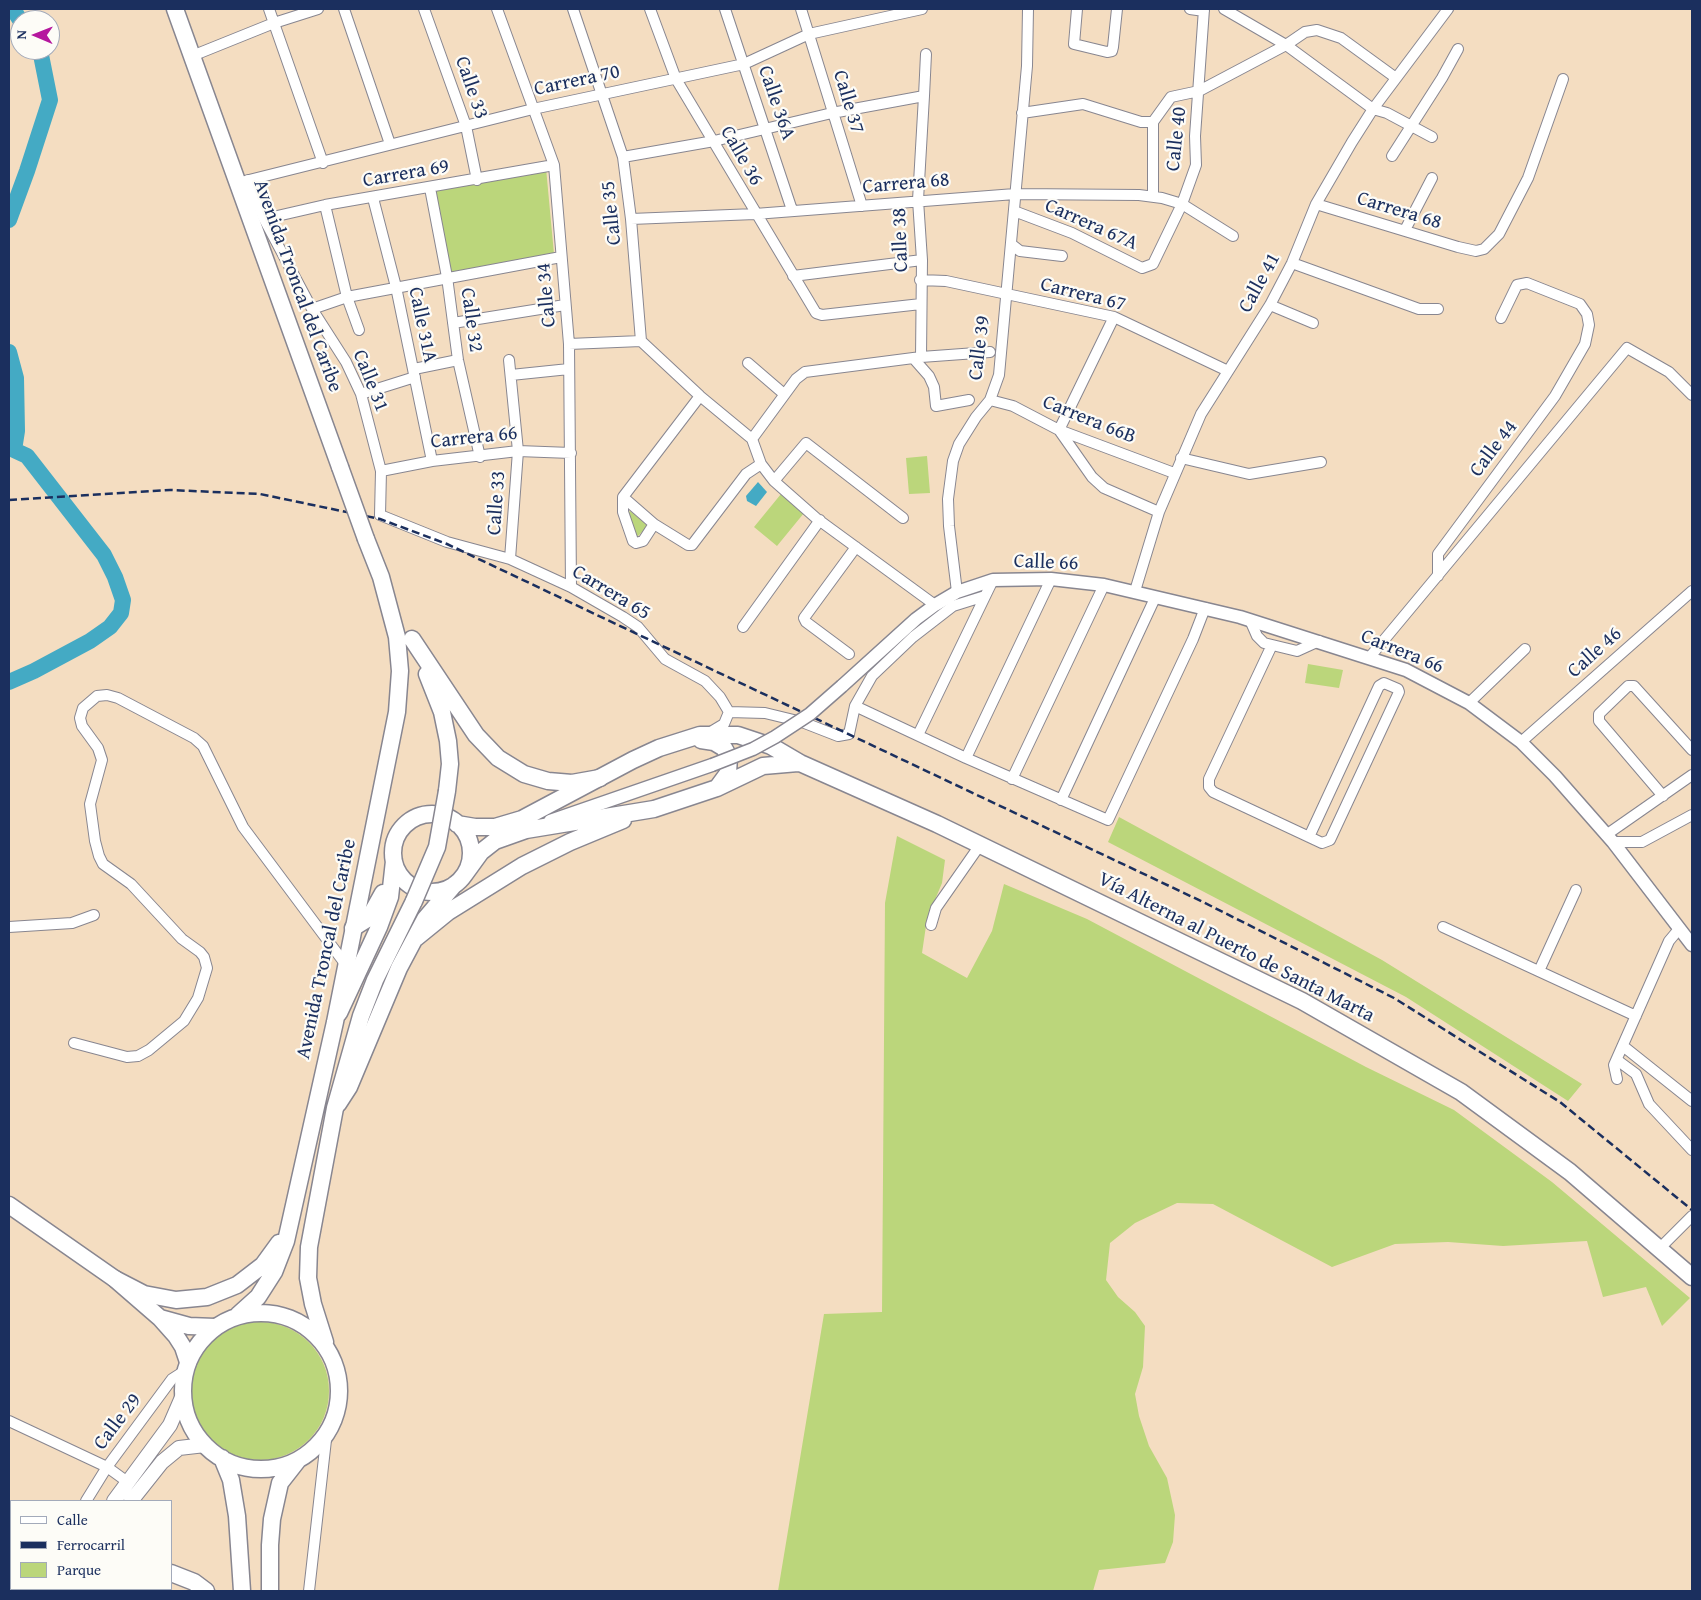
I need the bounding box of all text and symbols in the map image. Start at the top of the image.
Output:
north arrow [10,10,60,60]
text: N [11,30,31,40]
street label: Calle 33 [449,54,493,122]
street label: Carrera 70 [532,60,622,102]
street label: Calle 36A [752,63,800,143]
street label: Calle 37 [827,68,869,136]
street label: Calle 40 [1162,106,1192,172]
street label: Calle 36 [714,122,768,190]
street label: Carrera 69 [361,155,451,193]
street label: Carrera 68 [862,168,950,200]
street label: Avenida Troncal del Caribe [247,177,347,395]
street label: Calle 35 [597,180,627,246]
street label: Carrera 68 [1354,187,1444,235]
street label: Carrera 67A [1041,194,1141,256]
street label: Calle 38 [888,207,914,273]
street label: Calle 41 [1234,249,1286,317]
street label: Calle 34 [532,262,562,328]
street label: Carrera 67 [1038,273,1128,317]
street label: Calle 31A [402,285,442,365]
street label: Calle 32 [455,286,487,354]
street label: Calle 39 [964,314,996,382]
street label: Calle 31 [347,347,393,415]
street label: Carrera 66B [1039,390,1139,450]
street label: Calle 44 [1465,416,1523,482]
street label: Carrera 66 [429,422,519,454]
street label: Calle 33 [483,470,511,536]
street label: Calle 66 [1013,550,1079,576]
street label: Carrera 65 [568,560,654,626]
street label: Calle 46 [1563,622,1627,684]
street label: Carrera 66 [1357,625,1447,679]
street label: Avenida Troncal del Caribe [292,837,362,1061]
street label: Vía Alterna al Puerto de Santa Marta [1094,868,1378,1028]
street label: Calle 29 [89,1389,147,1455]
legend [10,1500,172,1590]
text: Calle [57,1509,88,1530]
text: Ferrocarril [57,1534,125,1555]
text: Parque [57,1559,101,1580]

